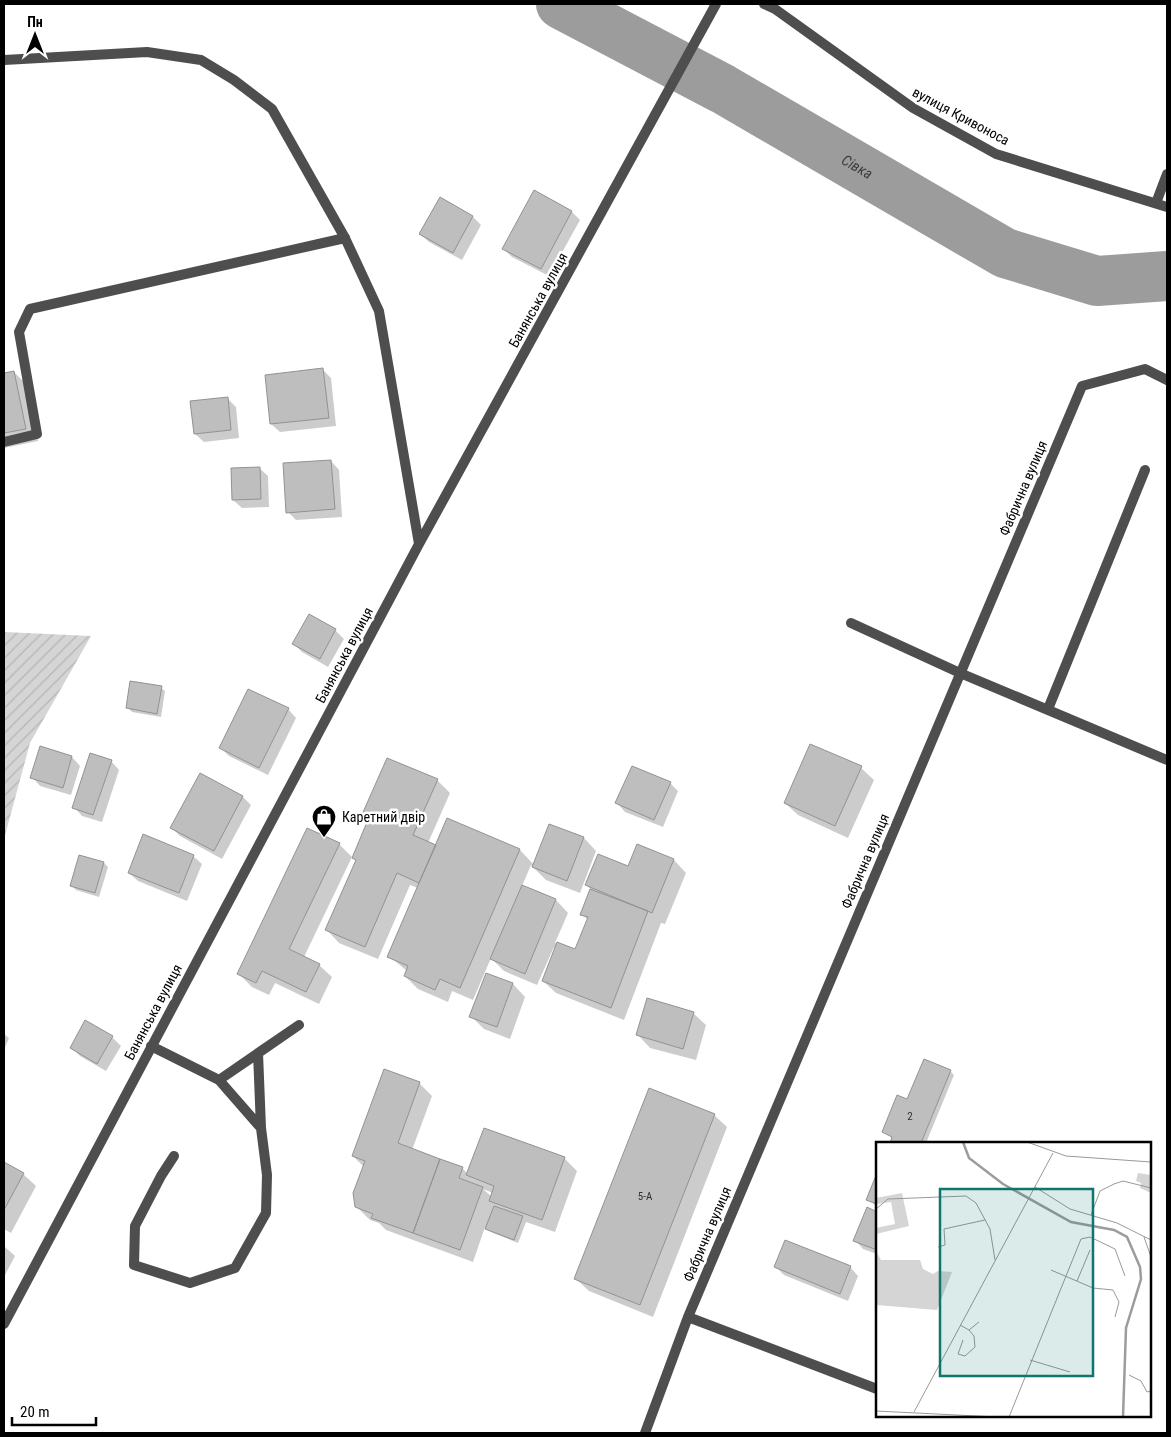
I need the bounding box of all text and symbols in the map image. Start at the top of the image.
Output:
north arrow [10,10,60,60]
text: Пн [27,14,43,30]
street label: вулиця Кривоноса [910,84,1012,148]
water label: Сівка [838,151,876,183]
street label: Банянська вулиця [505,250,571,350]
street label: Фабрична вулиця [996,438,1050,538]
street label: Банянська вулиця [312,604,376,706]
shop icon: Каретний двір [311,804,337,838]
place label: Каретний двір [342,809,425,825]
street label: Фабрична вулиця [838,811,892,911]
street label: Банянська вулиця [121,961,185,1063]
house number: 2 [907,1110,913,1123]
inset map [876,1142,1151,1417]
street label: Фабрична вулиця [680,1184,734,1284]
house number: 5-А [638,1190,653,1203]
scale bar [12,1394,96,1426]
text: 20 m [20,1403,50,1421]

